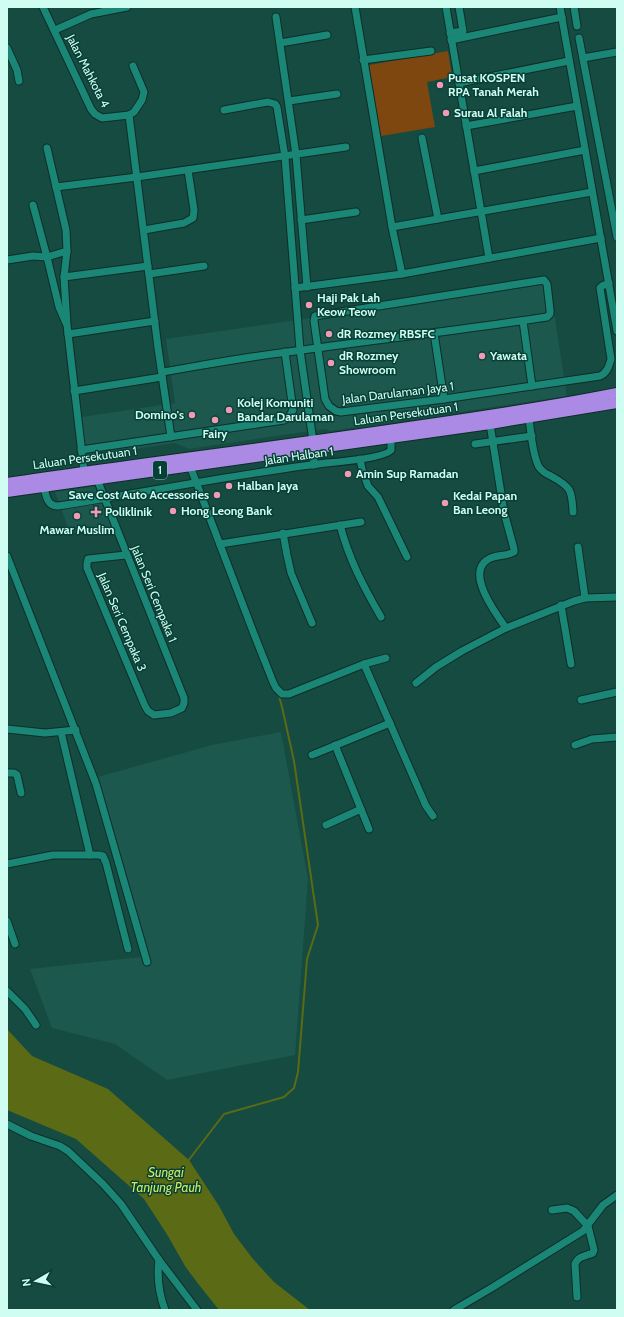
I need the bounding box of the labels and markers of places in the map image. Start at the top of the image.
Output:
place label: Pusat KOSPEN RPA Tanah Merah [448,70,539,99]
marker: Pusat KOSPEN RPA Tanah Merah [435,80,445,90]
place label: Surau Al Falah [454,105,527,120]
marker: Surau Al Falah [441,108,451,118]
place label: Haji Pak Lah Keow Teow [317,290,380,319]
marker: Haji Pak Lah Keow Teow [304,300,314,310]
place label: dR Rozmey RBSFC [337,326,435,341]
marker: dR Rozmey RBSFC [324,329,334,339]
place label: dR Rozmey Showroom [339,348,399,377]
place label: Yawata [489,348,527,363]
marker: Yawata [477,351,487,361]
marker: dR Rozmey Showroom [326,358,336,368]
place label: Kolej Komuniti Bandar Darulaman [237,395,334,424]
marker: Kolej Komuniti Bandar Darulaman [224,405,234,415]
place label: Domino's [135,407,184,422]
marker: Domino's [187,410,197,420]
marker: Fairy [210,415,220,425]
place label: Fairy [202,426,228,441]
place label: Amin Sup Ramadan [356,466,459,481]
marker: Amin Sup Ramadan [343,469,353,479]
place label: Halban Jaya [237,478,298,493]
marker: Halban Jaya [224,481,234,491]
place label: Save Cost Auto Accessories [69,487,209,502]
place label: Kedai Papan Ban Leong [453,488,517,517]
marker: Save Cost Auto Accessories [212,490,222,500]
marker: Kedai Papan Ban Leong [440,498,450,508]
place label: Hong Leong Bank [181,503,272,518]
place label: Poliklinik [105,504,152,519]
marker: Poliklinik [90,506,102,518]
marker: Hong Leong Bank [168,506,178,516]
marker: Mawar Muslim [72,511,82,521]
place label: Mawar Muslim [39,522,115,537]

